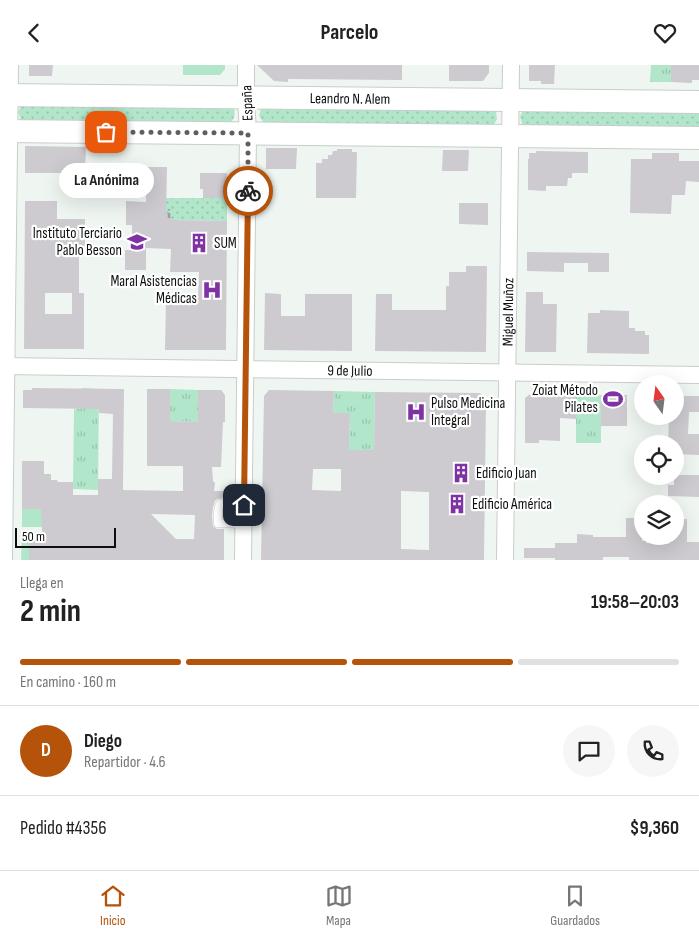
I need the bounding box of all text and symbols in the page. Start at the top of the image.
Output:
icon: back [20,19,48,47]
text: Parcelo [321,19,378,46]
icon: heart [651,19,679,47]
street label: España [237,85,258,121]
street label: Leandro N. Alem [310,89,390,109]
pin [85,111,127,153]
icon: bag [92,118,120,146]
callout: La Anónima [58,162,154,197]
courier [223,166,273,216]
text: La Anónima [74,171,139,190]
icon: bike [234,177,262,205]
place label: Instituto Terciario Pablo Besson [33,224,122,260]
school or university icon: Instituto Terciario Pablo Besson [126,231,148,253]
building icon: SUM [188,232,210,254]
place label: SUM [214,234,237,253]
place label: Maral Asistencias Médicas [110,272,197,308]
street label: Miguel Muñoz [499,277,518,346]
hospital icon: Maral Asistencias Médicas [201,279,223,301]
street label: 9 de Julio [327,361,373,381]
north arrow [634,375,684,425]
map controls [634,375,684,545]
place label: Zoiat Método Pilates [532,381,598,417]
sports icon: Zoiat Método Pilates [602,388,624,410]
place label: Pulso Medicina Integral [431,394,506,430]
hospital icon: Pulso Medicina Integral [405,401,427,423]
button: locate [634,435,684,485]
building icon: Edificio Juan [450,462,472,484]
place label: Edificio Juan [476,464,537,483]
pin [223,484,265,526]
icon: home [230,491,258,519]
building icon: Edificio América [446,493,468,515]
place label: Edificio América [472,495,552,514]
button: layers [634,495,684,545]
scale bar [15,525,116,548]
text: 50 m [22,528,45,545]
text: Llega en [20,574,64,593]
text: 19:58–20:03 [591,591,679,614]
text: 2 min [20,592,81,631]
text: En camino · 160 m [20,673,116,692]
button: chat [563,725,615,777]
button: phone [627,725,679,777]
text: Diego [84,730,122,753]
text: D [41,739,51,762]
text: Repartidor · 4.6 [84,753,166,772]
text: Pedido #4356 [20,817,107,840]
text: $9,360 [630,817,679,840]
tab: Inicio [99,882,127,929]
tab: Mapa [325,882,353,929]
tab: Guardados [550,882,600,929]

